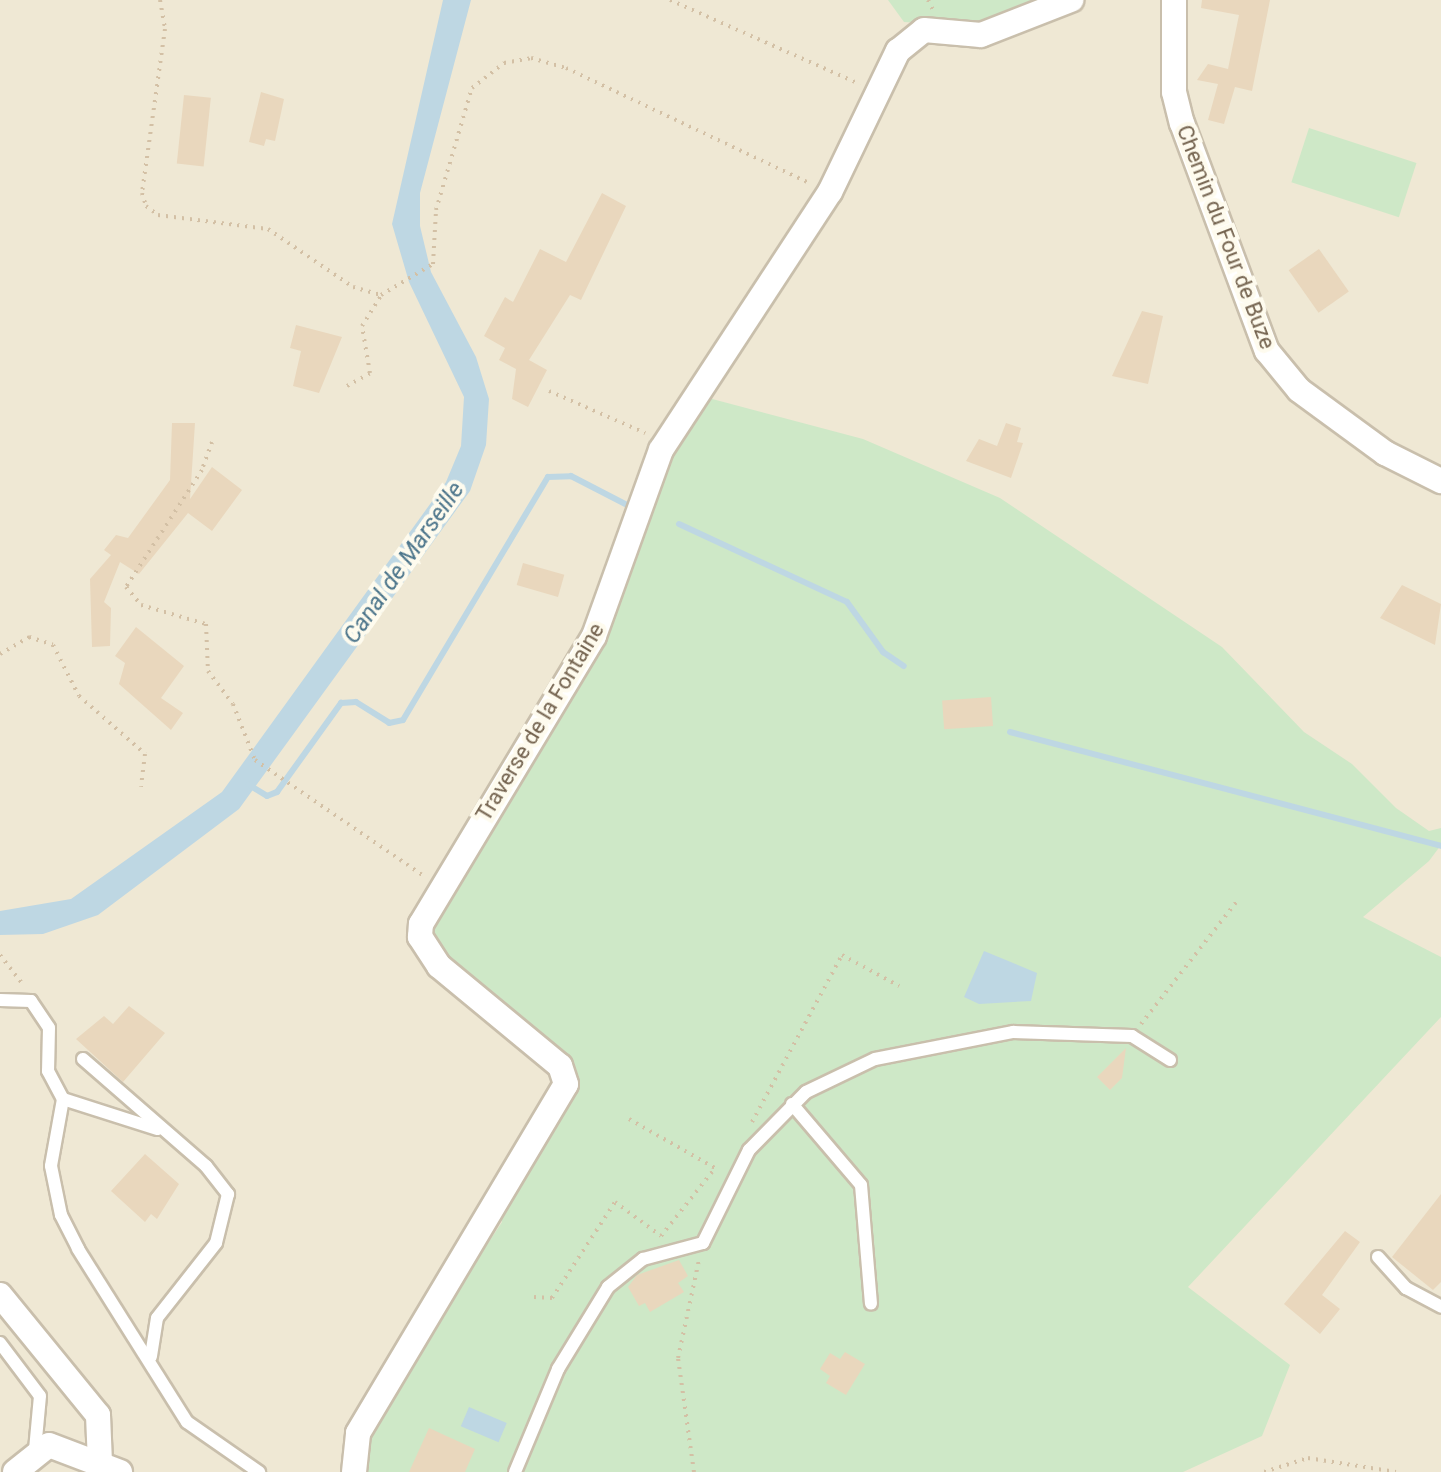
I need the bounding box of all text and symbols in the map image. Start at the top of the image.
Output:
street label: Chemin du Four de Buze [1171,121,1281,353]
water label: Canal de Marseille [337,477,471,649]
street label: Traverse de la Fontaine [470,618,610,826]

